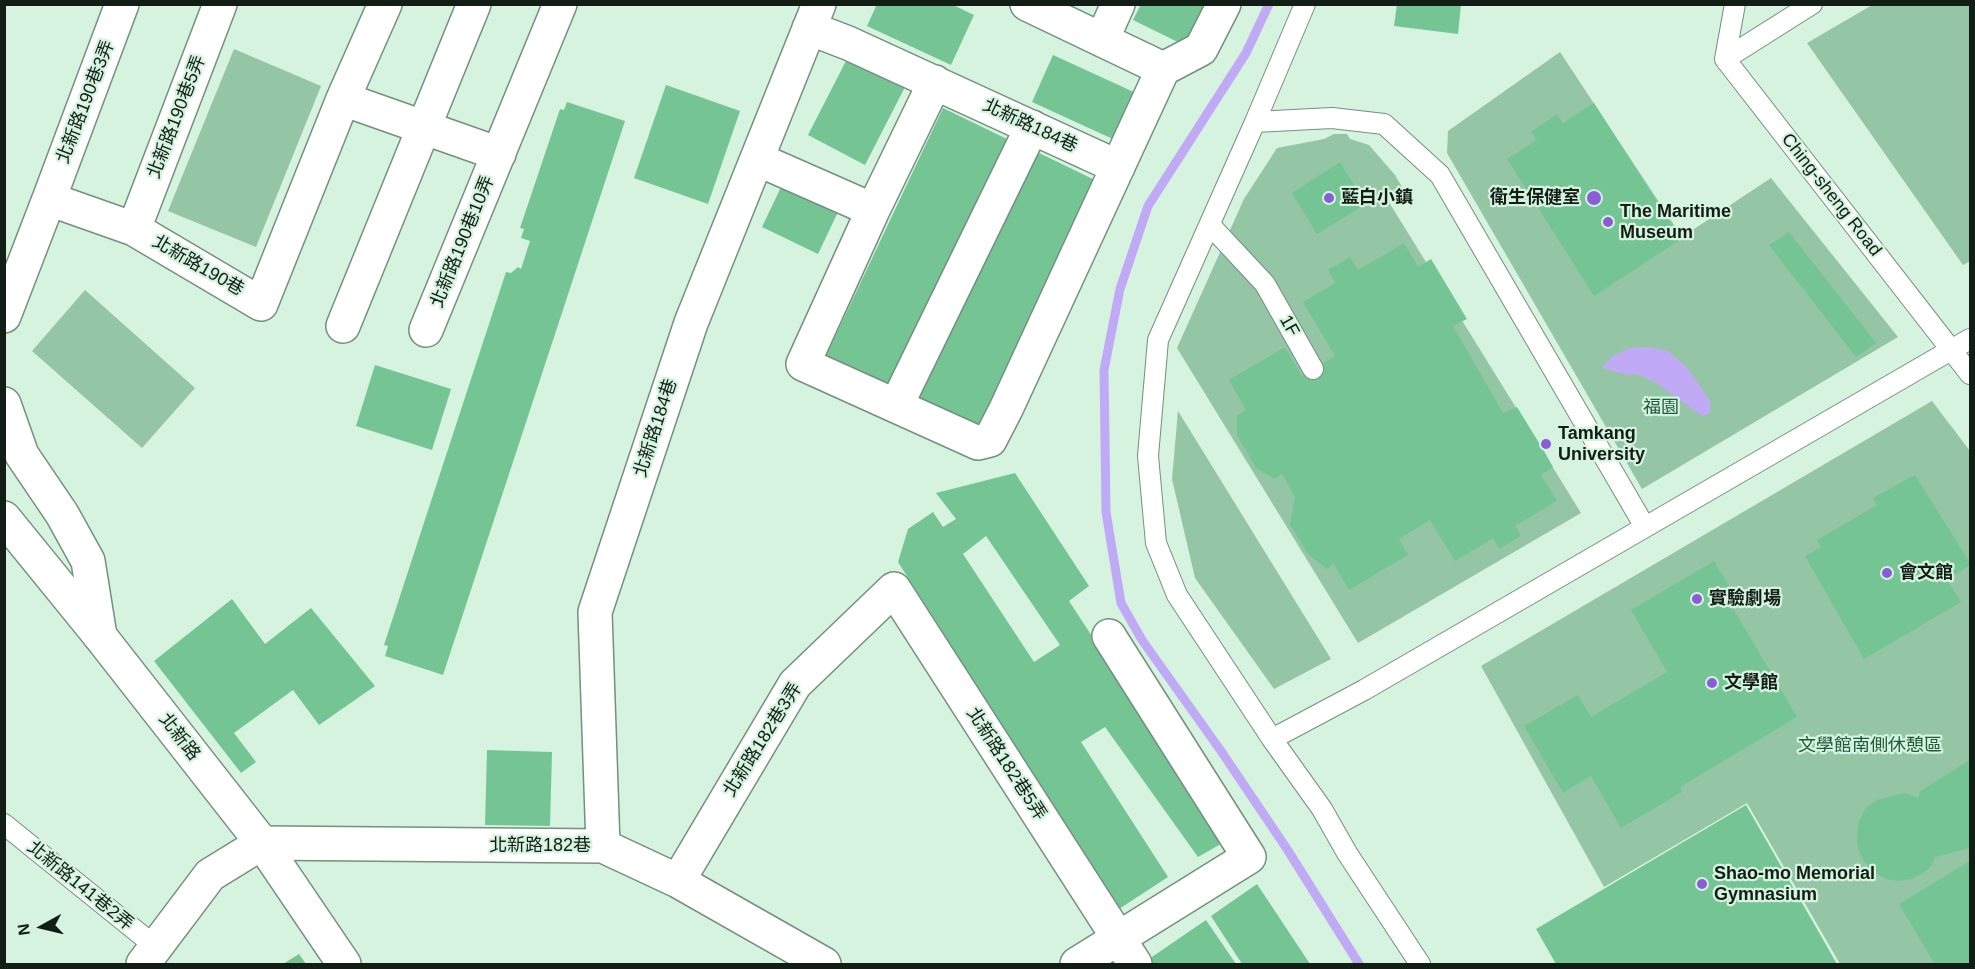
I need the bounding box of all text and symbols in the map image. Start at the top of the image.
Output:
street label: 北新路190巷3弄 [53,37,119,167]
street label: 北新路190巷5弄 [144,52,210,182]
street label: 北新路184巷 [979,95,1081,157]
street label: Ching-sheng Road [1776,129,1886,261]
street label: 北新路190巷10弄 [427,173,499,311]
place label: 藍白小鎮 [1341,187,1413,209]
place label: 衛生保健室 [1490,187,1580,209]
marker: 衛生保健室 [1585,189,1603,207]
marker: 藍白小鎮 [1322,191,1336,205]
place label: The Maritime Museum [1620,201,1731,244]
marker: The Maritime Museum [1601,215,1615,229]
street label: 北新路190巷 [148,231,248,301]
street label: 1F [1274,312,1304,340]
street label: 北新路184巷 [630,376,682,480]
park label: 福園 [1643,397,1679,419]
place label: Tamkang University [1558,423,1645,466]
marker: Tamkang University [1539,437,1553,451]
place label: 會文館 [1899,562,1953,584]
marker: 會文館 [1880,566,1894,580]
place label: 實驗劇場 [1709,588,1781,610]
marker: 實驗劇場 [1690,592,1704,606]
place label: 文學館 [1724,672,1778,694]
marker: 文學館 [1705,676,1719,690]
street label: 北新路182巷3弄 [719,679,807,801]
street label: 北新路182巷5弄 [962,704,1050,824]
street label: 北新路 [154,709,204,765]
park label: 文學館南側休憩區 [1798,735,1942,757]
street label: 北新路182巷 [489,835,591,857]
street label: 北新路141巷2弄 [23,837,137,935]
place label: Shao-mo Memorial Gymnasium [1714,863,1875,906]
marker: Shao-mo Memorial Gymnasium [1695,877,1709,891]
north arrow [12,897,72,957]
text: N [14,923,33,936]

